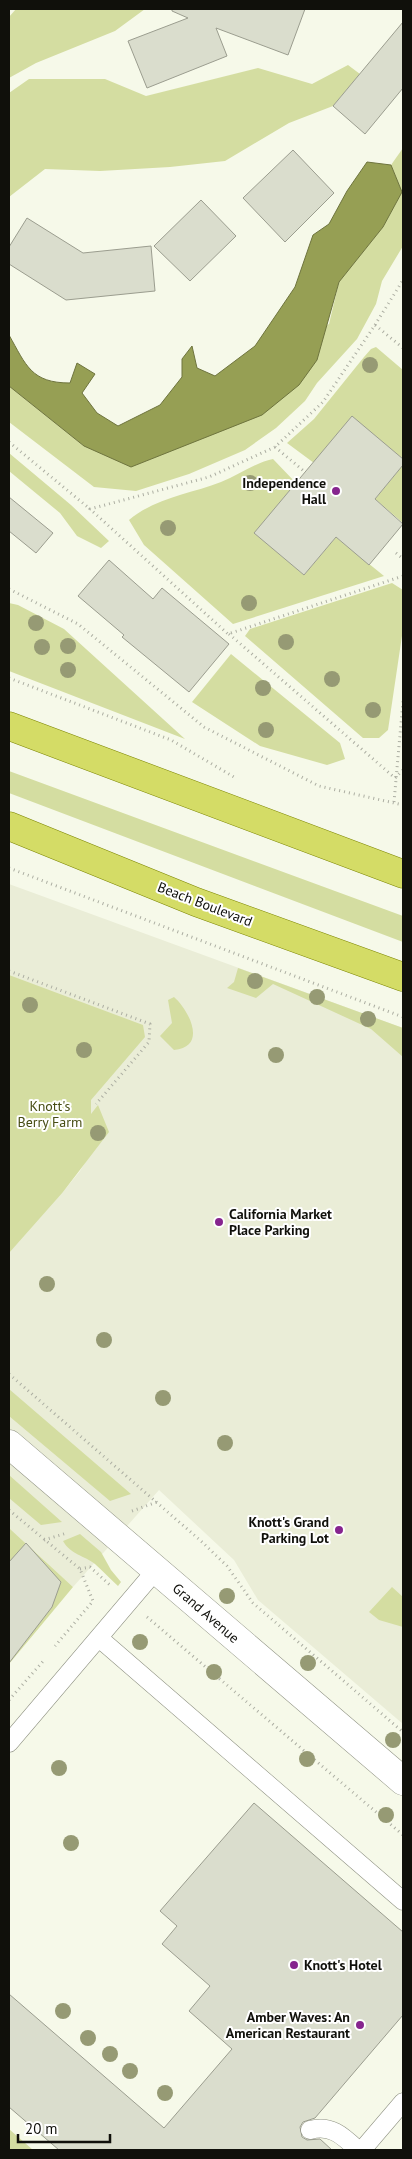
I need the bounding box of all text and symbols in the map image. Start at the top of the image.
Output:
place label: Independence Hall [242,474,327,508]
marker: Independence Hall [330,485,342,497]
street label: Beach Boulevard [155,878,255,930]
park label: Knott's Berry Farm [18,1097,82,1131]
place label: California Market Place Parking [229,1205,332,1239]
marker: California Market Place Parking [213,1216,225,1228]
place label: Knott's Grand Parking Lot [249,1513,329,1547]
marker: Knott's Grand Parking Lot [333,1524,345,1536]
street label: Grand Avenue [169,1579,243,1647]
place label: Knott's Hotel [304,1956,383,1974]
marker: Knott's Hotel [288,1959,300,1971]
place label: Amber Waves: An American Restaurant [226,2008,350,2042]
marker: Amber Waves: An American Restaurant [354,2019,366,2031]
scale bar [18,2112,110,2144]
text: 20 m [25,2119,58,2138]

